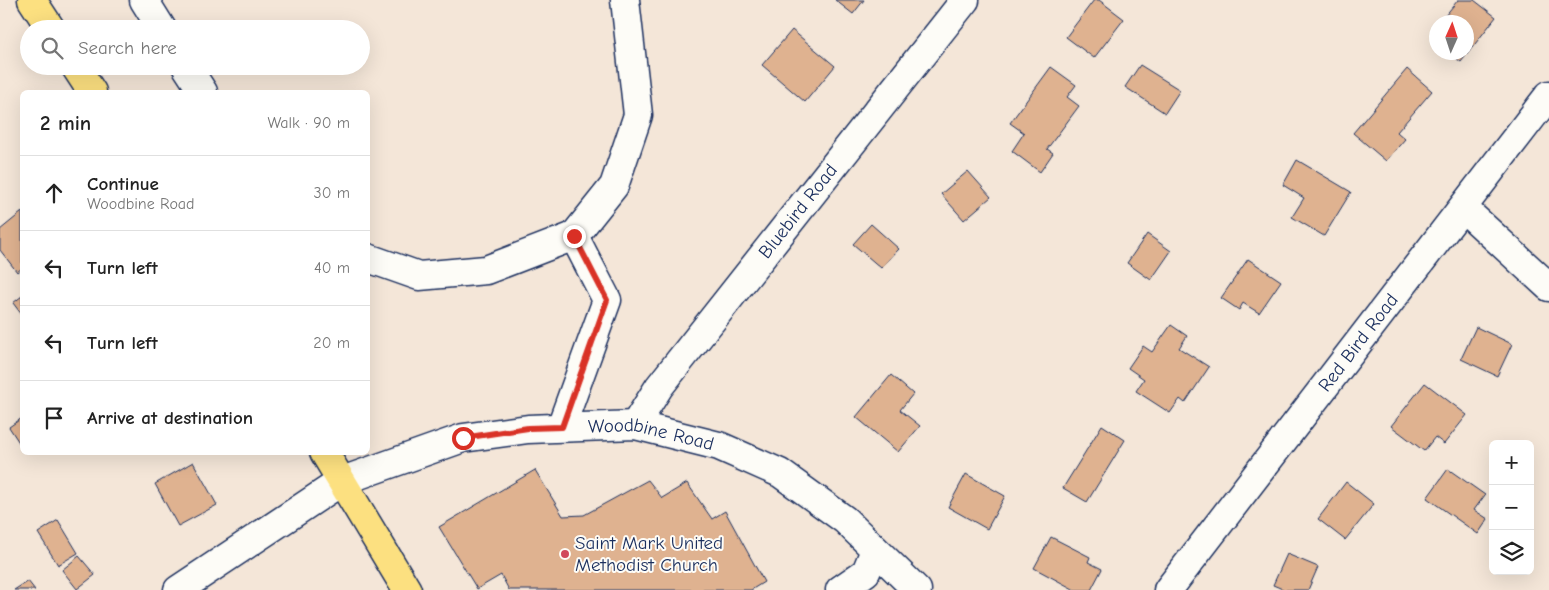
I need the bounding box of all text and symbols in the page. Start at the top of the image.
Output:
north arrow [1429,15,1474,60]
search box [20,20,370,75]
icon: search [38,34,66,62]
text: Search here [78,37,177,59]
text: 2 min [40,111,91,135]
text: Walk · 90 m [267,114,350,132]
street label: Bluebird Road [754,160,842,263]
text: Continue [87,173,159,195]
icon: ahead [40,179,68,207]
text: 30 m [314,184,350,202]
text: Woodbine Road [87,195,195,213]
route end [563,225,586,248]
icon: left [40,254,68,282]
text: Turn left [87,257,158,279]
text: 40 m [314,259,350,277]
street label: Red Bird Road [1314,289,1403,396]
icon: left [40,329,68,357]
text: Turn left [87,332,158,354]
text: 20 m [313,334,350,352]
icon: arrive [40,404,68,432]
text: Arrive at destination [87,407,253,429]
street label: Woodbine Road [588,414,716,455]
route start [452,427,475,450]
map controls [1489,440,1534,575]
button: + [1489,440,1534,485]
button: − [1489,485,1534,530]
button: layers [1489,530,1534,575]
place label: Saint Mark United Methodist Church [575,532,723,576]
marker: Saint Mark United Methodist Church [559,548,571,560]

